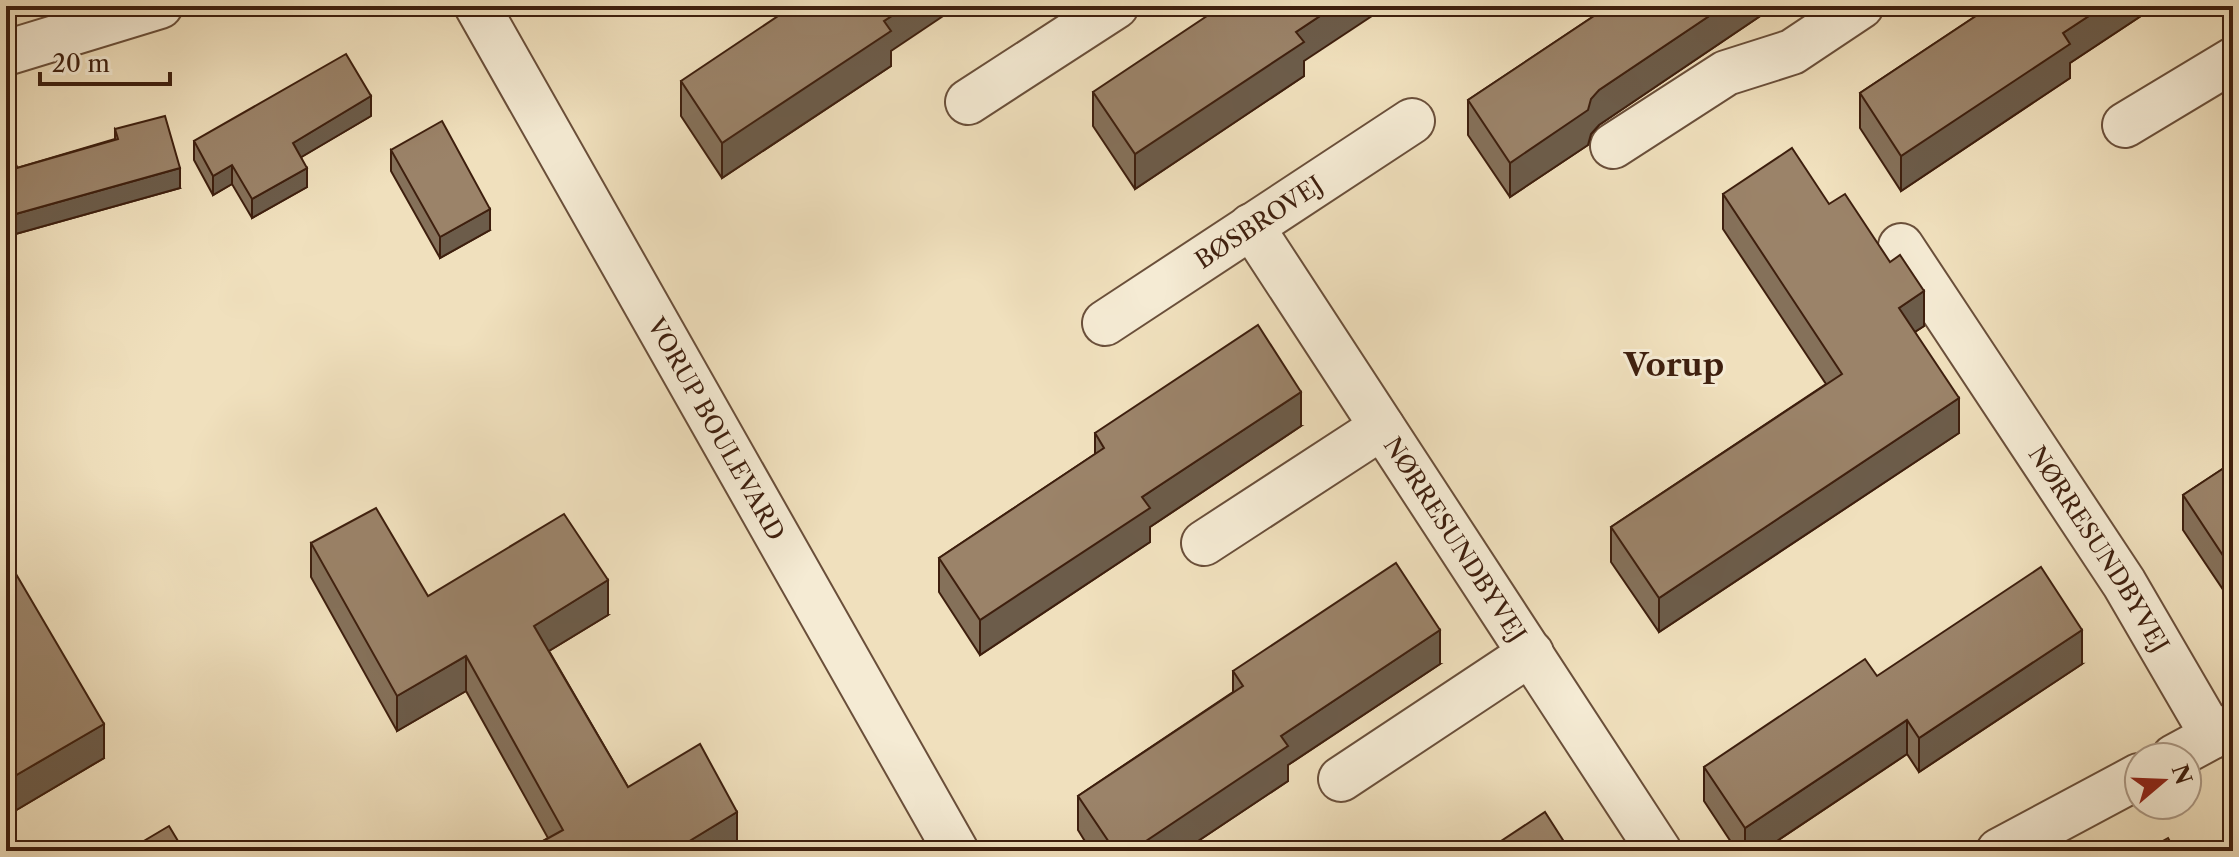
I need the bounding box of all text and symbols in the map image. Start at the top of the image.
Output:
scale bar [40,36,170,86]
text: 20 m [52,49,110,78]
street label: BØSBROVEJ [1189,169,1328,274]
street label: VORUP BOULEVARD [642,311,791,545]
district label: Vorup [1623,345,1724,384]
street label: NØRRESUNDBYVEJ [1378,431,1533,647]
street label: NØRRESUNDBYVEJ [2023,440,2175,657]
north arrow [2123,741,2203,821]
text: N [2166,761,2197,788]

